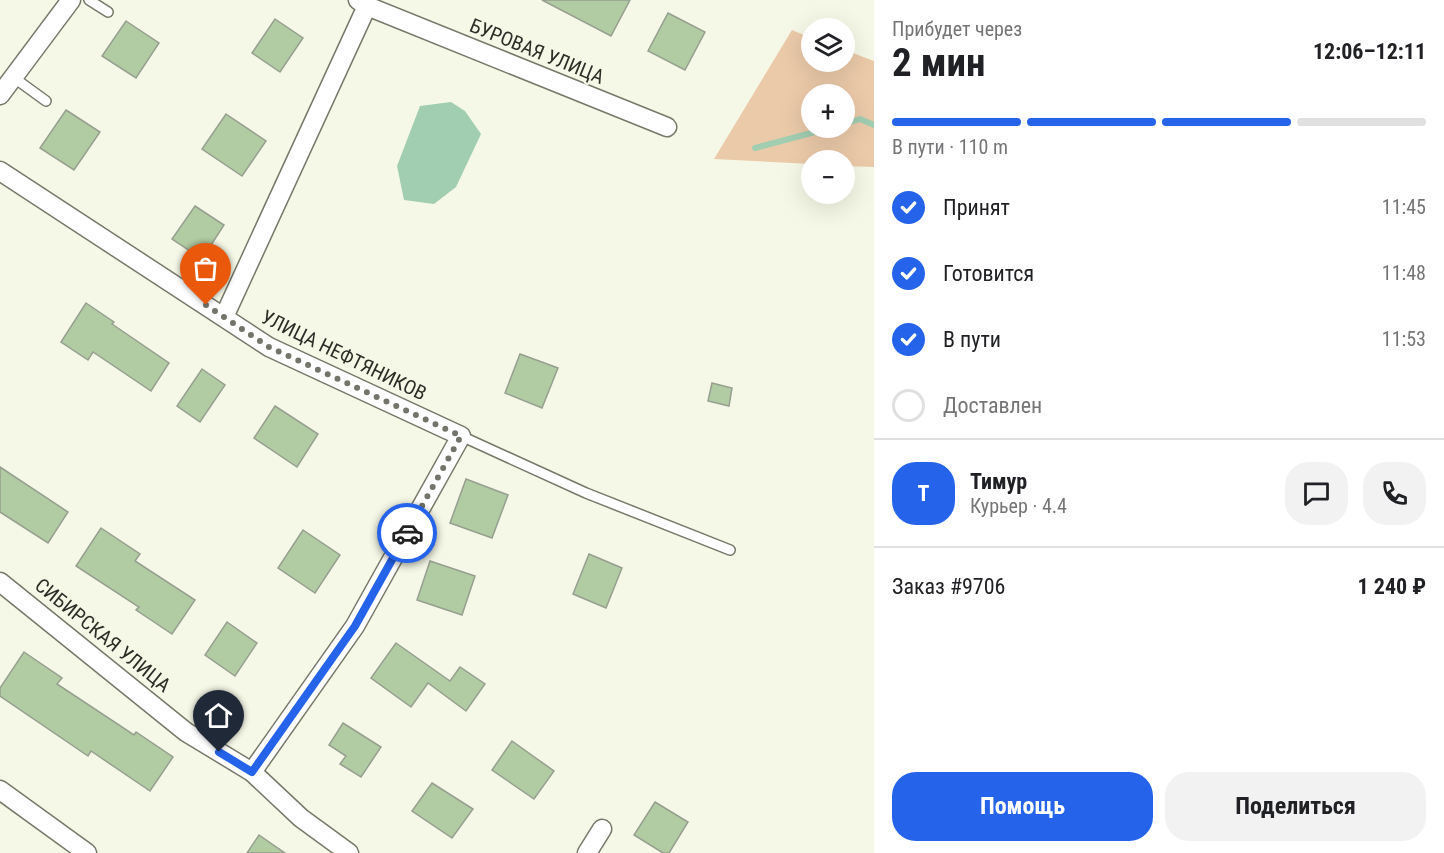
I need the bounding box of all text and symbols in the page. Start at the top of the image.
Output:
street label: БУРОВАЯ УЛИЦА [466,13,608,89]
text: Прибудет через [892,17,1022,41]
map controls [801,18,855,204]
button: layers [801,18,855,72]
text: 12:06–12:11 [1313,39,1426,64]
text: 2 мин [892,40,986,86]
button: + [801,84,855,138]
text: В пути · 110 m [892,135,1008,159]
button: − [801,150,855,204]
icon: check [892,191,925,224]
text: Принят [943,195,1010,220]
text: 11:45 [1382,195,1426,219]
pin [180,243,231,305]
icon: bag [189,252,222,285]
icon: check [892,257,925,290]
text: Готовится [943,261,1034,286]
text: 11:48 [1382,261,1426,285]
street label: УЛИЦА НЕФТЯНИКОВ [258,305,430,405]
icon: check [892,323,925,356]
text: В пути [943,327,1001,352]
text: 11:53 [1382,327,1426,351]
text: Доставлен [943,393,1042,418]
button: chat [1285,462,1348,525]
button: phone [1363,462,1426,525]
text: Тимур [970,469,1027,494]
text: Т [918,481,929,506]
text: Курьер · 4.4 [970,494,1067,518]
courier [377,503,437,563]
icon: car [391,517,424,550]
street label: СИБИРСКАЯ УЛИЦА [30,573,176,697]
text: Заказ #9706 [892,574,1005,599]
text: 1 240 ₽ [1358,574,1426,599]
pin [193,690,244,752]
icon: home [202,699,235,732]
button: Помощь [892,772,1153,841]
button: Поделиться [1165,772,1426,841]

